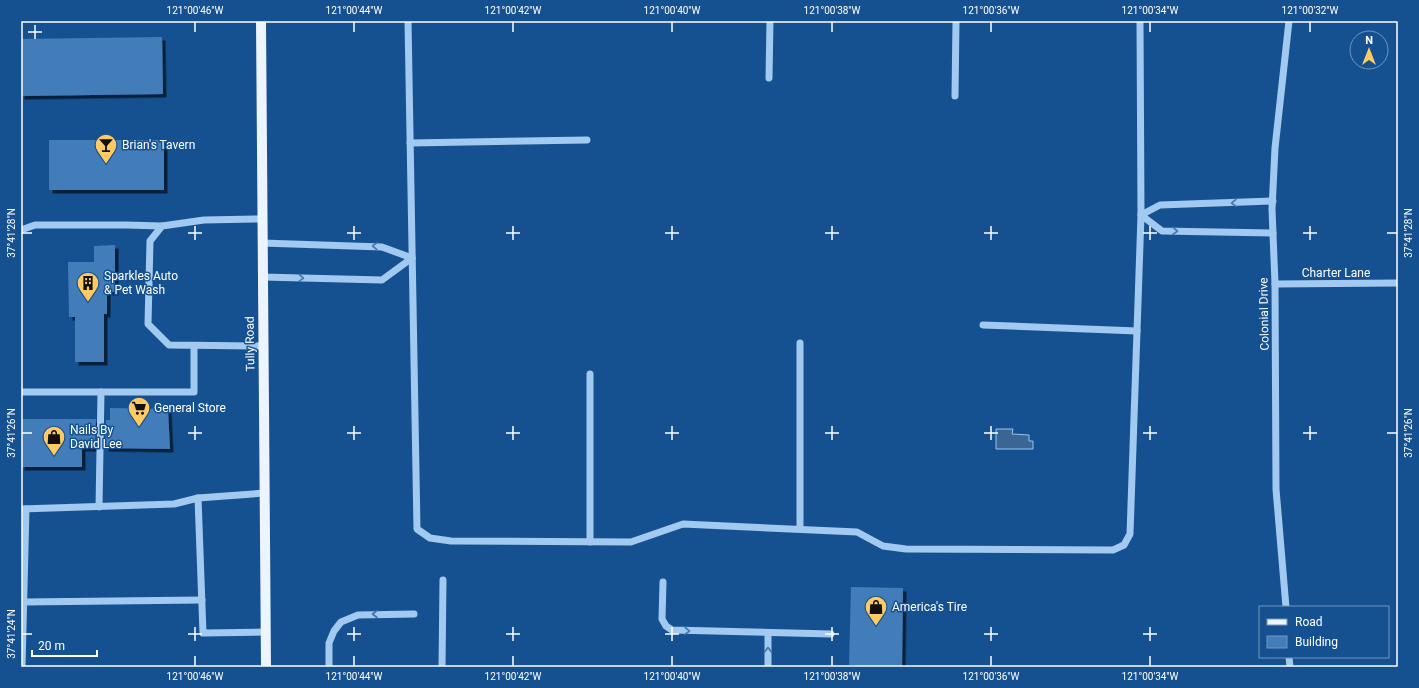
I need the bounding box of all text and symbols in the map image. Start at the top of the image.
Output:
text: 121°00'46"W [167,5,224,16]
text: 121°00'44"W [326,5,383,16]
text: 121°00'42"W [485,5,542,16]
text: 121°00'40"W [644,5,701,16]
text: 121°00'38"W [804,5,861,16]
text: 121°00'36"W [963,5,1020,16]
text: 121°00'34"W [1122,5,1179,16]
text: 121°00'32"W [1282,5,1339,16]
north arrow [1349,30,1389,70]
text: N [1365,34,1373,47]
bar icon: Brian's Tavern [93,132,119,165]
place label: Brian's Tavern [122,138,195,152]
one-way arrow [1231,198,1237,207]
text: 37°41'28"N [6,208,17,258]
text: 37°41'28"N [1403,208,1414,258]
one-way arrow [1172,227,1178,235]
one-way arrow [372,242,378,251]
street label: Charter Lane [1302,266,1370,280]
place label: Sparkles Auto & Pet Wash [104,269,178,297]
building icon: Sparkles Auto & Pet Wash [75,270,101,303]
one-way arrow [298,274,304,282]
street label: Colonial Drive [1256,277,1272,351]
street label: Tully Road [243,316,257,372]
supermarket icon: General Store [126,395,152,428]
place label: General Store [154,401,226,415]
text: 37°41'26"N [6,408,17,458]
text: 37°41'26"N [1403,408,1414,458]
place label: Nails By David Lee [70,423,122,451]
shop icon: Nails By David Lee [41,424,67,457]
shop icon: America's Tire [863,594,889,627]
place label: America's Tire [892,600,967,614]
legend [1259,606,1389,658]
text: 37°41'24"N [6,609,17,659]
one-way arrow [372,610,378,618]
text: Road [1295,615,1323,629]
one-way arrow [684,627,690,635]
scale bar [32,632,97,658]
text: Building [1295,635,1338,649]
text: 20 m [38,639,65,653]
one-way arrow [764,647,772,653]
text: 121°00'46"W [167,671,224,682]
text: 121°00'44"W [326,671,383,682]
text: 121°00'42"W [485,671,542,682]
text: 121°00'40"W [644,671,701,682]
text: 121°00'38"W [804,671,861,682]
text: 121°00'36"W [963,671,1020,682]
text: 121°00'34"W [1122,671,1179,682]

